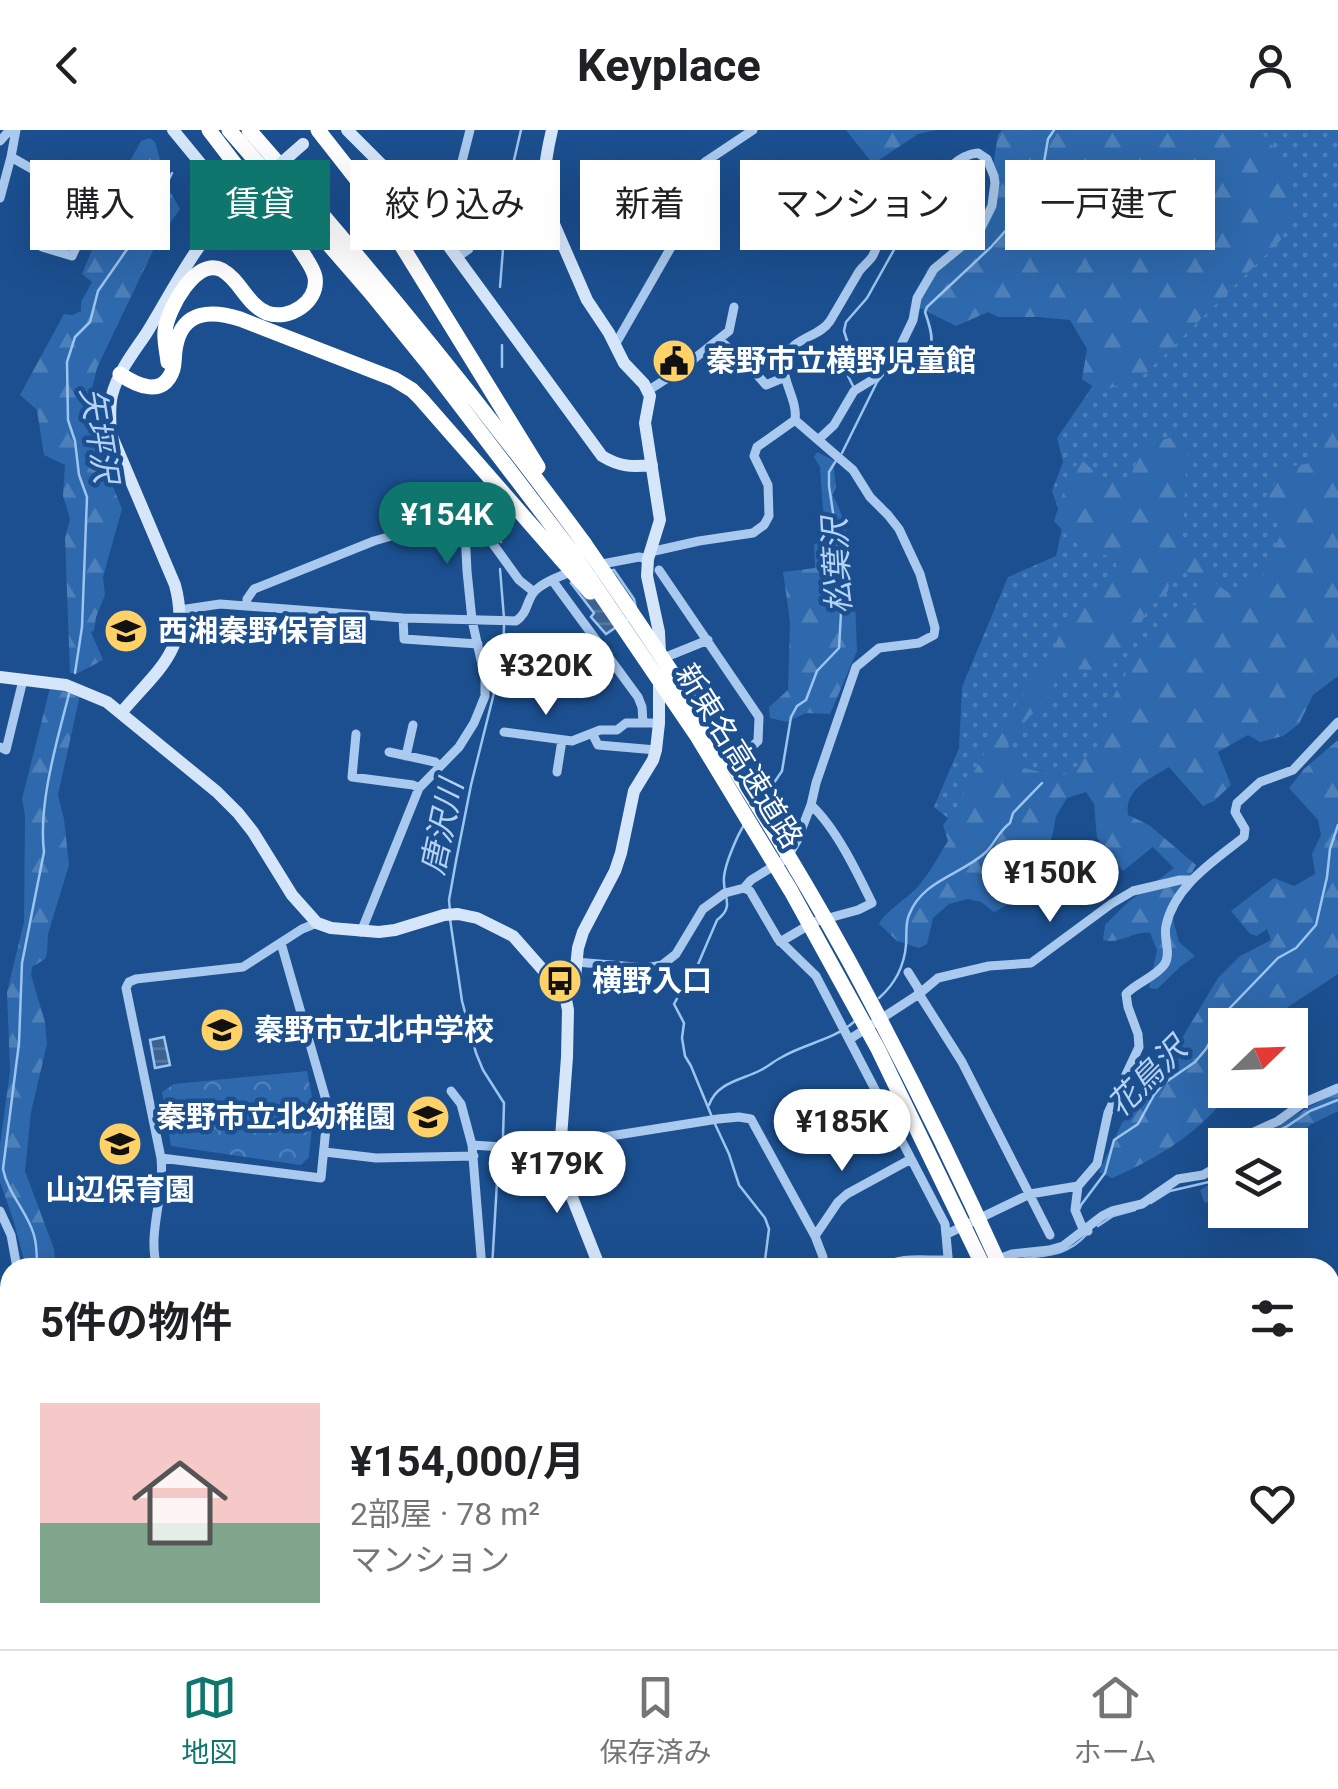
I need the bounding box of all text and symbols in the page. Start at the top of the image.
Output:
icon: back [40,38,95,93]
icon: person [1243,38,1298,93]
text: Keyplace [577,39,761,92]
chip: 購入 [30,160,170,250]
chip: 賃貸 [190,160,330,250]
chip: 絞り込み [350,160,560,250]
chip: 新着 [580,160,720,250]
chip: マンション [740,160,985,250]
chip: 一戸建て [1005,160,1215,250]
public building icon: 秦野市立横野児童館 [651,338,697,384]
place label: 秦野市立横野児童館 [706,343,976,378]
water label: 矢坪沢 [73,385,126,489]
pin: ¥154K [377,482,517,567]
text: ¥154K [401,495,493,533]
water label: 松葉沢 [815,513,858,615]
school or university icon: 西湘秦野保育園 [103,608,149,654]
place label: 西湘秦野保育園 [158,613,368,648]
pin: ¥320K [476,633,616,718]
text: ¥320K [500,646,592,684]
street label: 新東名高速道路 [669,657,810,854]
water label: 唐沢川 [413,773,471,878]
pin: ¥150K [980,840,1120,925]
text: ¥150K [1004,853,1096,891]
bus stop icon: 横野入口 [537,958,583,1004]
place label: 横野入口 [592,963,712,998]
school or university icon: 秦野市立北中学校 [199,1007,245,1053]
north arrow [1208,1008,1308,1108]
map controls [1208,1008,1308,1228]
place label: 秦野市立北中学校 [254,1012,494,1047]
water label: 花鳥沢 [1100,1027,1197,1124]
pin: ¥185K [772,1089,912,1174]
school or university icon: 秦野市立北幼稚園 [405,1094,451,1140]
place label: 秦野市立北幼稚園 [156,1099,396,1134]
text: ¥185K [796,1102,888,1140]
school or university icon: 山辺保育園 [97,1121,143,1167]
button: layers [1208,1128,1308,1228]
pin: ¥179K [487,1131,627,1216]
text: ¥179K [511,1144,603,1182]
place label: 山辺保育園 [45,1172,195,1207]
icon: filters [1245,1291,1300,1346]
text: 5件の物件 [40,1298,232,1347]
text: ¥154,000/月 [350,1437,585,1486]
icon: home [120,1443,240,1563]
icon: heart [1245,1476,1300,1531]
text: 2部屋 · 78 m² [350,1495,540,1533]
text: マンション [350,1541,510,1579]
tab: 地図 [181,1670,237,1770]
tab: 保存済み [599,1670,711,1770]
tab: ホーム [1074,1670,1157,1770]

